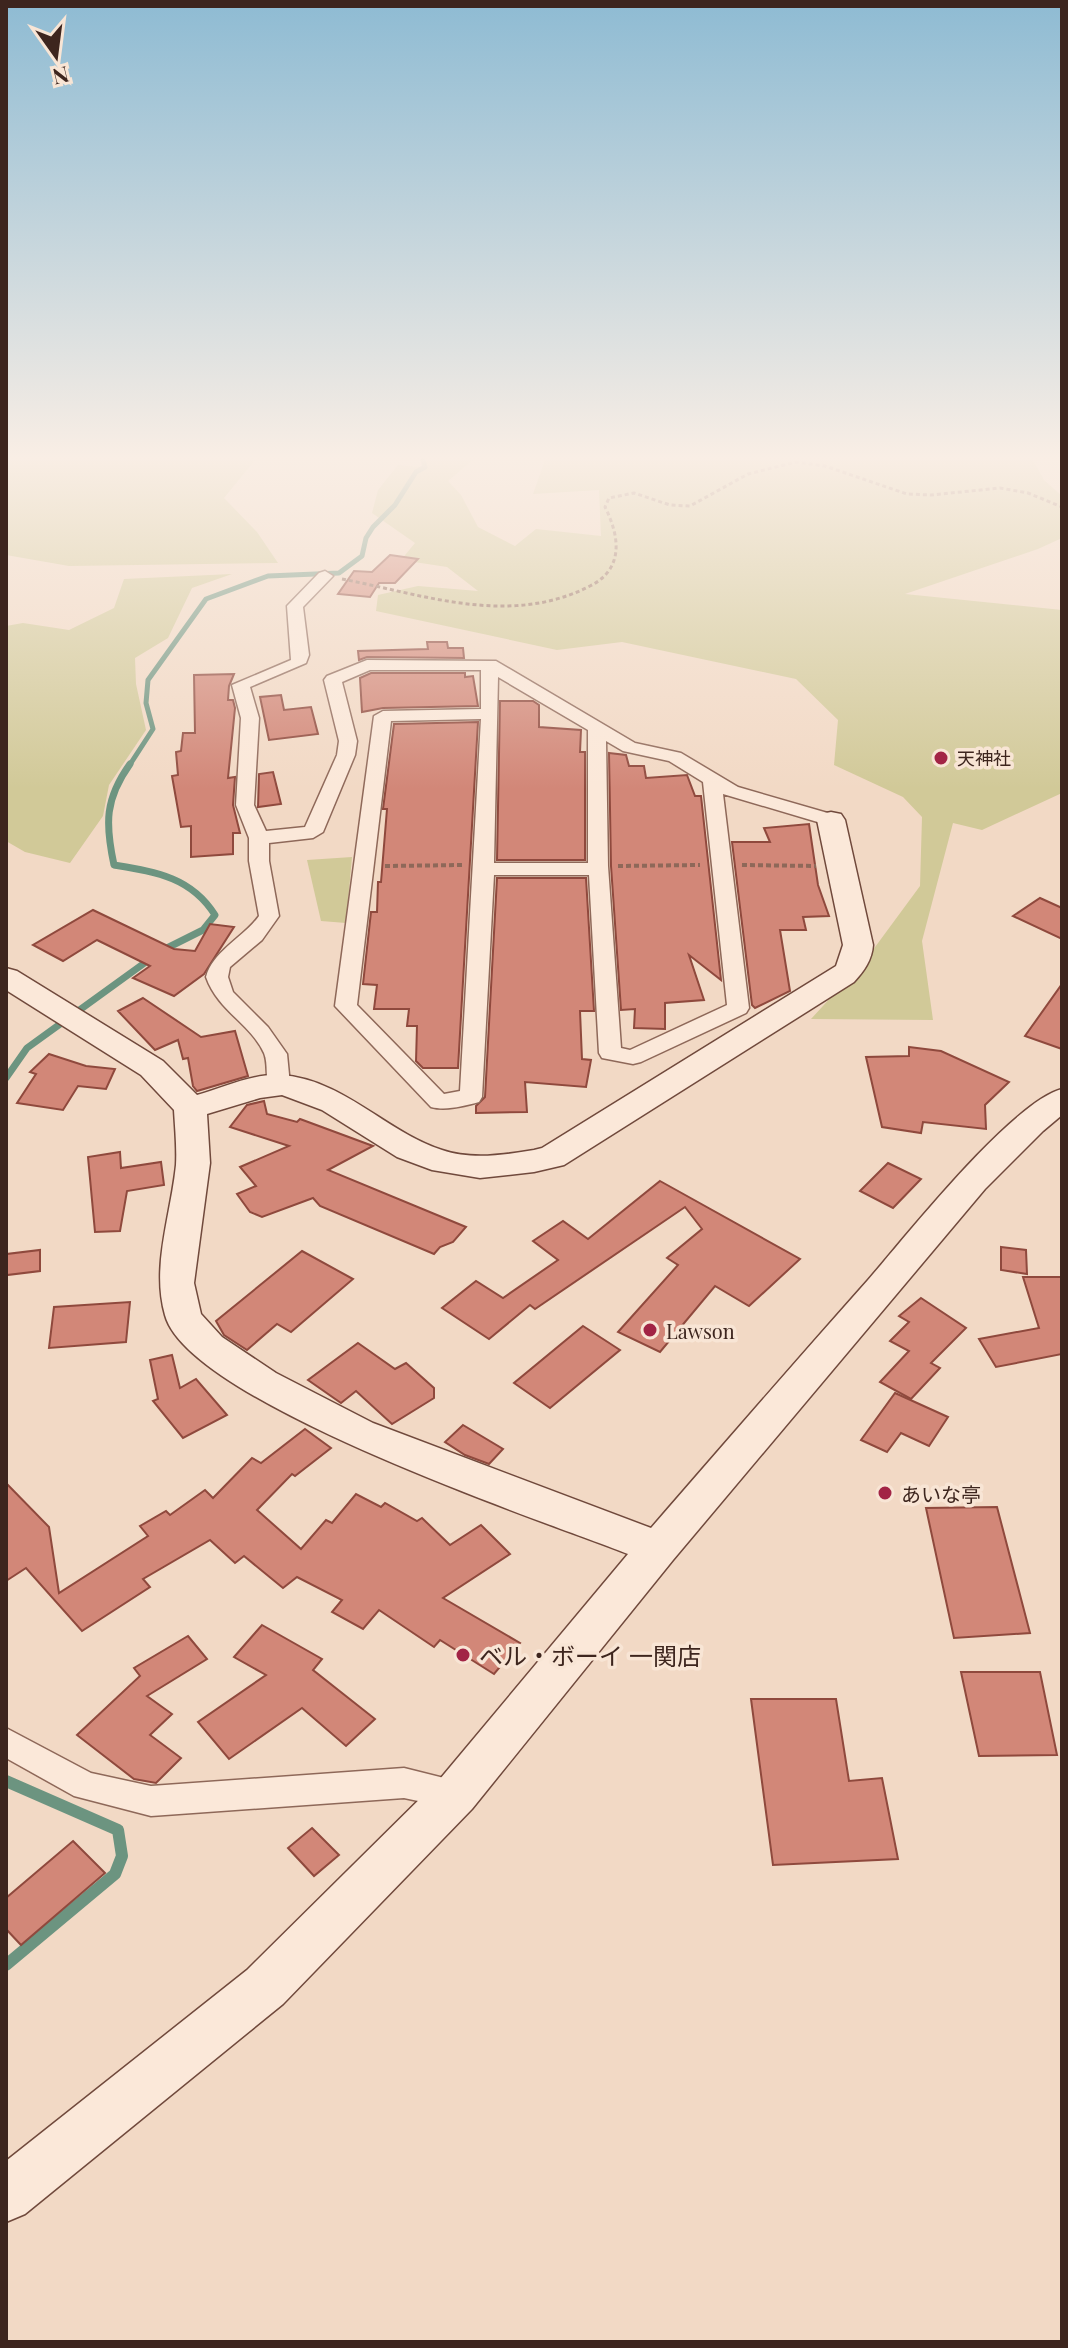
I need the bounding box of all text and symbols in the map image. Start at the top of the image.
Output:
north arrow [16,16,96,96]
text: N [50,60,72,93]
place label: 天神社 [957,746,1011,770]
marker: 天神社 [932,749,950,767]
place label: Lawson [666,1317,735,1344]
marker: Lawson [641,1321,659,1339]
place label: あいな亭 [901,1480,981,1507]
marker: あいな亭 [876,1484,894,1502]
place label: ベル・ボーイ 一関店 [479,1639,701,1671]
marker: ベル・ボーイ 一関店 [454,1646,472,1664]

